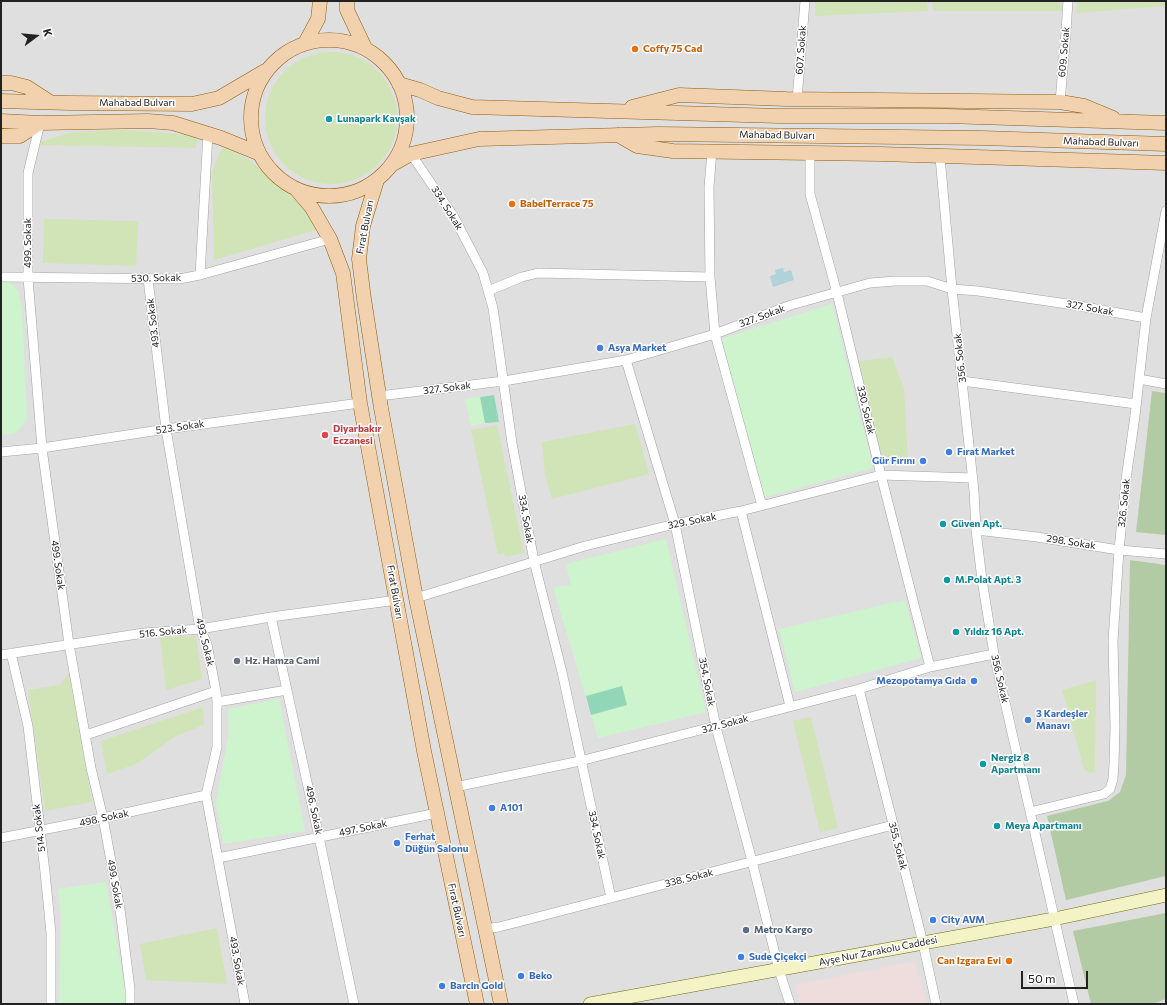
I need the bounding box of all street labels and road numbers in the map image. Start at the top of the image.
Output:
street label: 607. Sokak [793,25,809,75]
street label: 609. Sokak [1056,26,1072,78]
street label: Mahabad Bulvarı [99,97,175,109]
street label: Mahabad Bulvarı [739,128,815,142]
street label: Mahabad Bulvarı [1063,135,1139,149]
street label: 334. Sokak [429,184,465,232]
street label: Fırat Bulvarı [354,199,376,255]
street label: 499. Sokak [22,218,34,268]
street label: 530. Sokak [131,272,181,284]
street label: 493. Sokak [144,298,162,348]
street label: 327. Sokak [1065,298,1115,318]
street label: 327. Sokak [737,302,787,330]
street label: 356. Sokak [951,333,969,383]
street label: 327. Sokak [422,379,472,397]
street label: 330. Sokak [855,384,877,436]
street label: 523. Sokak [155,418,205,436]
street label: 326. Sokak [1115,478,1133,528]
street label: 334. Sokak [516,494,536,544]
street label: 329. Sokak [667,510,717,532]
street label: 298. Sokak [1046,532,1096,552]
street label: 499. Sokak [49,539,67,591]
street label: Fırat Bulvarı [384,564,406,620]
street label: 493. Sokak [193,616,217,668]
street label: 516. Sokak [138,624,188,640]
street label: 356. Sokak [989,654,1011,704]
street label: 354. Sokak [696,657,718,707]
street label: 327. Sokak [700,712,750,736]
street label: 496. Sokak [303,784,325,836]
street label: 514. Sokak [30,803,48,853]
street label: 498. Sokak [78,807,130,829]
street label: 334. Sokak [586,810,608,860]
street label: 497. Sokak [338,817,388,839]
street label: 355. Sokak [886,821,910,871]
street label: 499. Sokak [105,858,125,910]
street label: 338. Sokak [664,866,714,890]
street label: Fırat Bulvarı [445,882,469,938]
street label: Ayşe Nur Zarakolu Caddesi [818,934,938,968]
street label: 493. Sokak [227,935,247,987]

